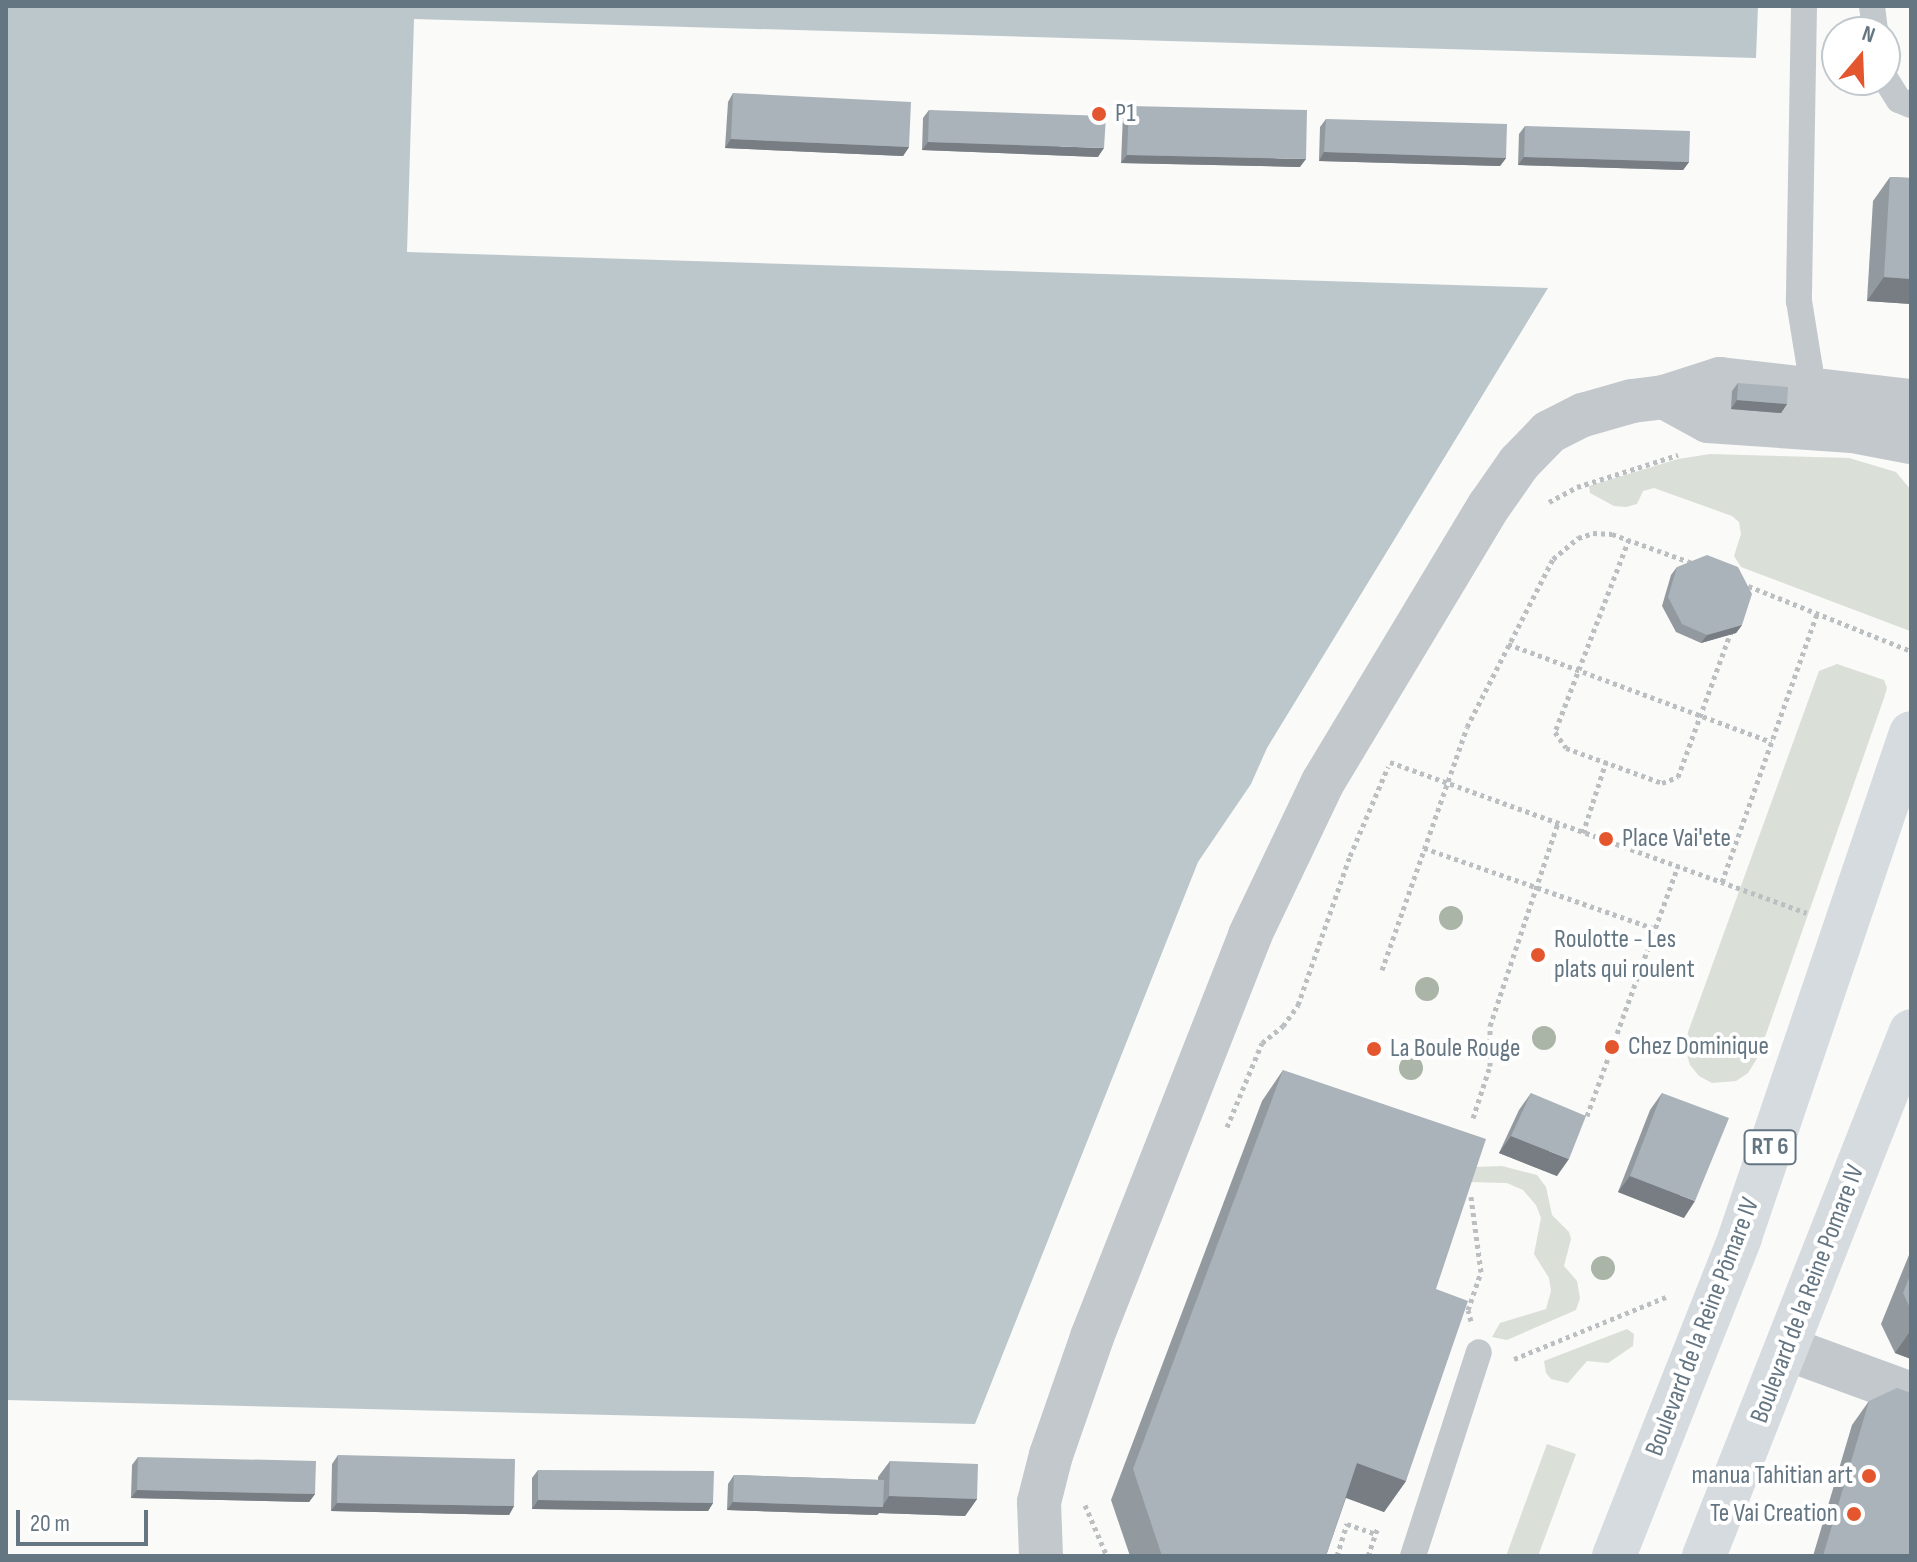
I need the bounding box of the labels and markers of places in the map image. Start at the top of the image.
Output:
place label: P1 [1115,98,1136,130]
marker: P1 [1090,105,1108,123]
place label: Place Vai'ete [1622,823,1731,855]
marker: Place Vai'ete [1597,830,1615,848]
place label: Roulotte - Les plats qui roulent [1554,924,1695,986]
marker: Roulotte - Les plats qui roulent [1529,946,1547,964]
place label: Chez Dominique [1628,1031,1769,1063]
place label: La Boule Rouge [1390,1033,1520,1065]
marker: Chez Dominique [1603,1038,1621,1056]
marker: La Boule Rouge [1365,1040,1383,1058]
place label: manua Tahitian art [1692,1460,1853,1492]
marker: manua Tahitian art [1860,1467,1878,1485]
place label: Te Vai Creation [1710,1498,1838,1530]
marker: Te Vai Creation [1845,1505,1863,1523]

